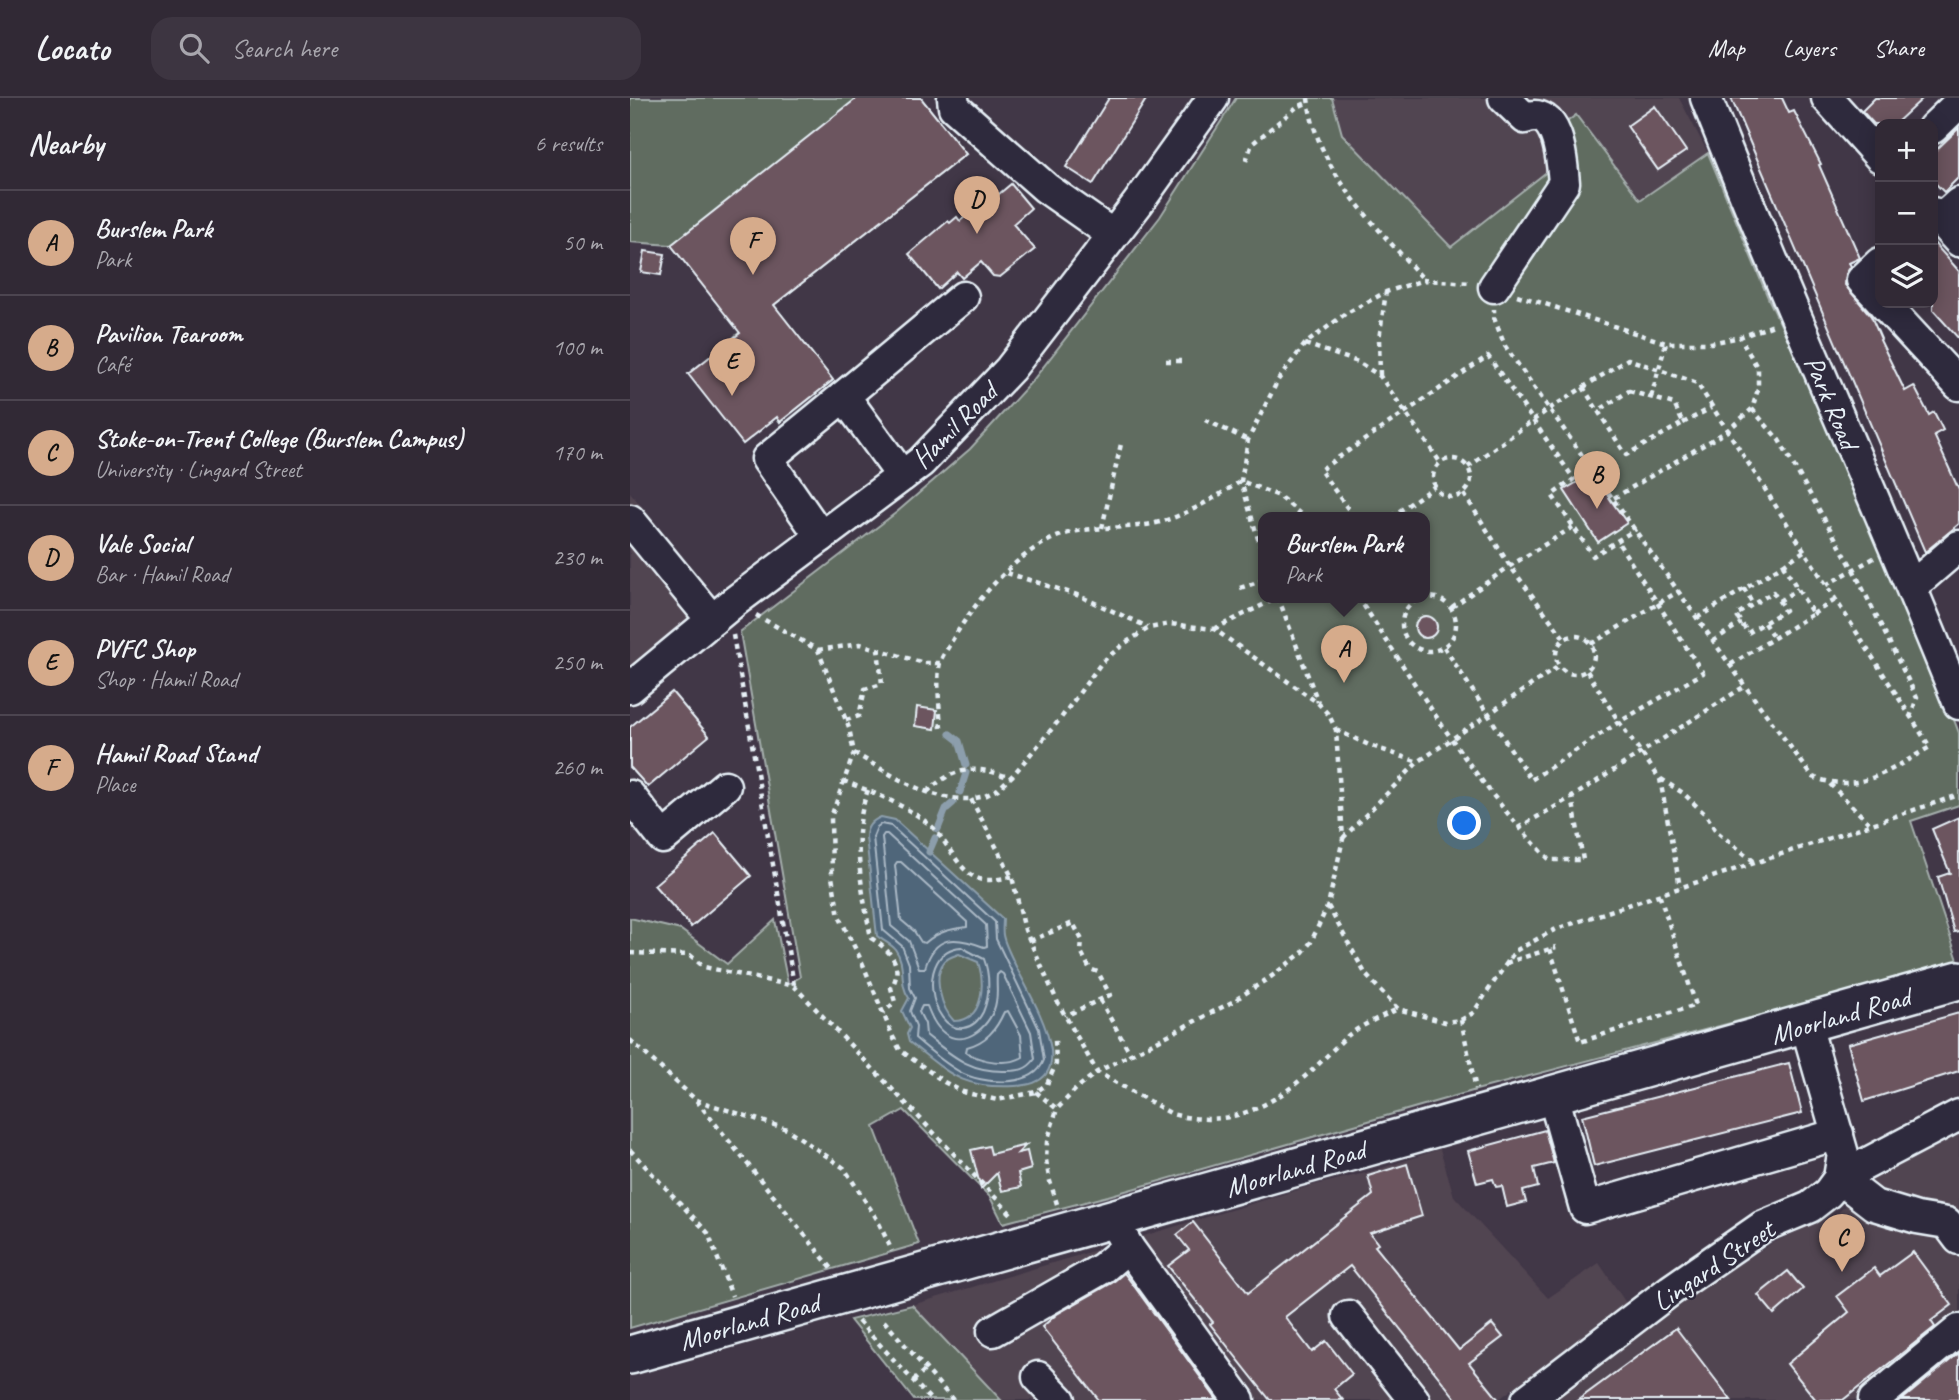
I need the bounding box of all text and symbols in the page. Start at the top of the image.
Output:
search box [151,17,641,80]
text: Locato [35,27,109,69]
icon: search [175,29,213,67]
text: Search here [231,32,337,65]
text: Map [1708,33,1745,63]
text: Layers [1783,33,1836,63]
text: Share [1874,33,1924,63]
map controls [1875,119,1938,308]
button: + [1875,119,1938,182]
text: Nearby [28,125,104,163]
text: 6 results [535,129,602,158]
pin: D [954,176,1000,234]
button: − [1875,182,1938,245]
text: Burslem Park [95,212,212,245]
pin: F [730,217,776,275]
text: A [45,228,57,257]
text: 50 m [563,228,602,257]
text: Park [95,245,131,274]
button: layers [1875,245,1938,308]
text: Pavilion Tearoom [95,317,242,350]
text: B [45,333,57,362]
text: 100 m [553,333,602,362]
pin: E [709,338,755,396]
text: Café [95,350,130,379]
street label: Park Road [1796,350,1868,458]
street label: Hamil Road [904,372,1008,476]
text: Stoke-on-Trent College (Burslem Campus) [95,422,463,455]
text: C [46,438,56,467]
text: 170 m [553,438,602,467]
pin: B [1574,451,1620,509]
text: University · Lingard Street [95,455,302,484]
popup [1258,512,1430,603]
text: Vale Social [95,527,190,560]
text: Burslem Park [1285,527,1403,560]
text: D [44,543,58,572]
text: 230 m [553,543,602,572]
text: Bar · Hamil Road [95,560,229,589]
text: Park [1285,560,1322,589]
pin: A [1321,625,1367,683]
text: PVFC Shop [95,632,195,665]
text: E [45,648,57,677]
text: 250 m [553,648,602,677]
text: Shop · Hamil Road [95,665,238,694]
text: Hamil Road Stand [95,737,257,770]
text: F [46,753,56,782]
text: 260 m [553,753,602,782]
text: Place [95,770,135,799]
your location [1447,806,1481,840]
street label: Moorland Road [1766,978,1918,1052]
street label: Moorland Road [1221,1131,1373,1205]
street label: Lingard Street [1646,1210,1783,1319]
pin: C [1819,1214,1865,1272]
street label: Moorland Road [675,1284,827,1358]

